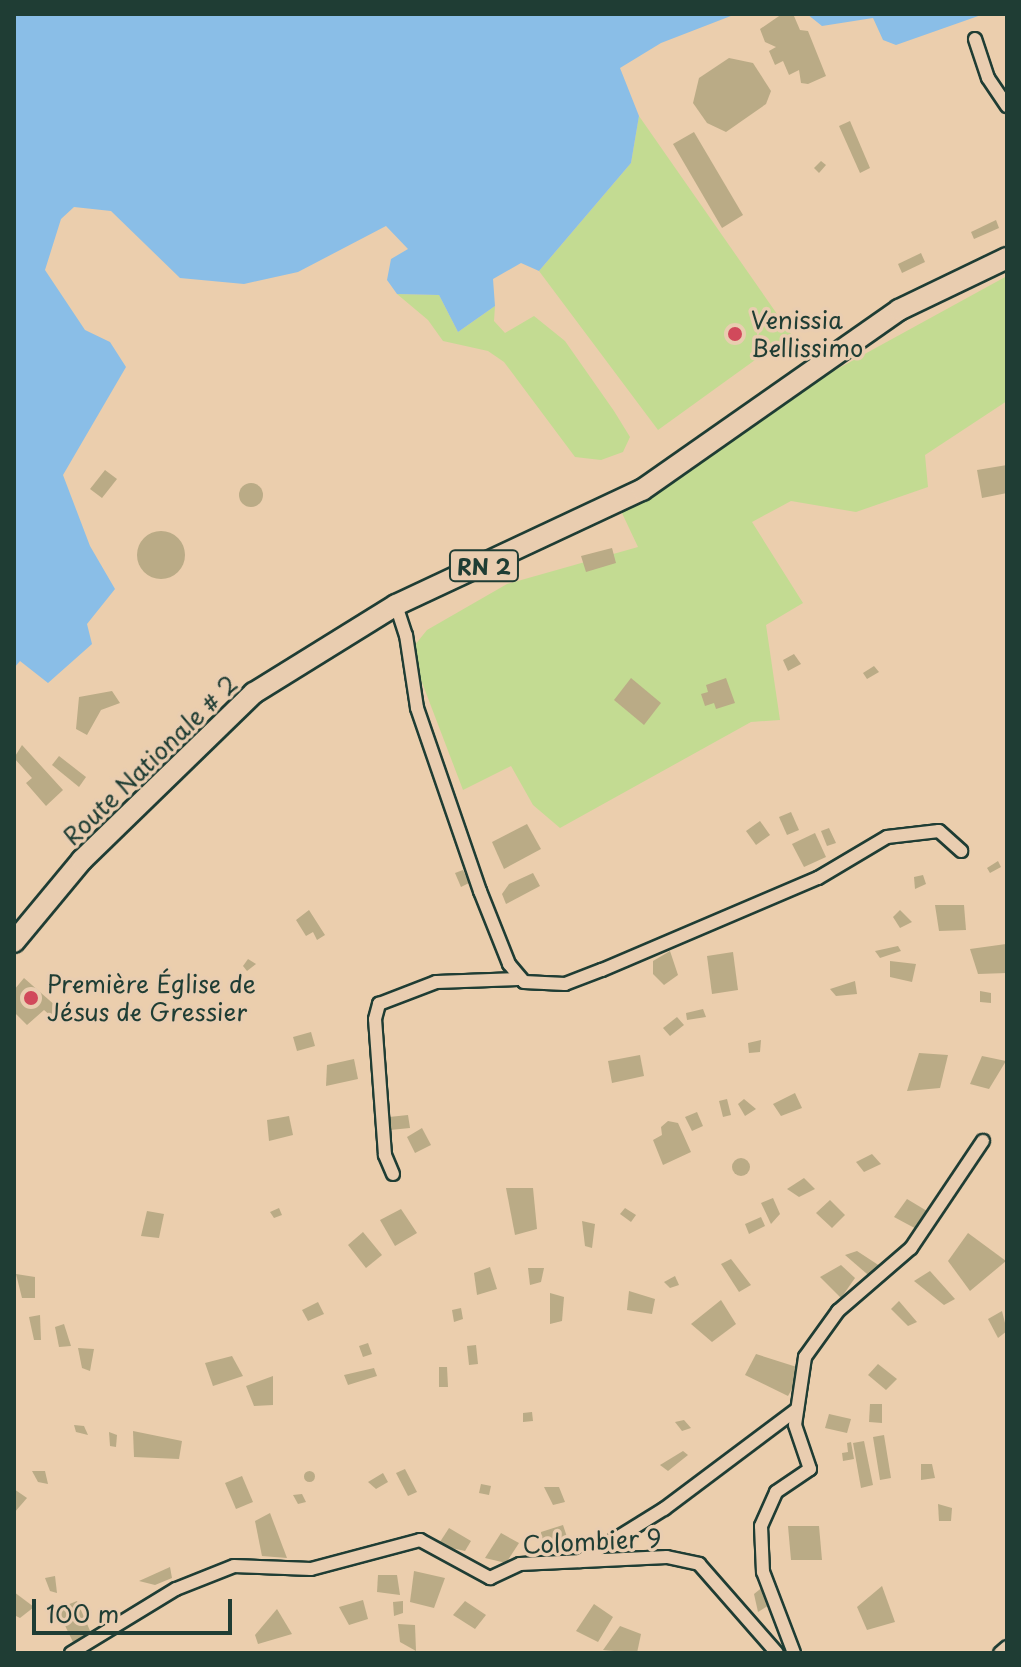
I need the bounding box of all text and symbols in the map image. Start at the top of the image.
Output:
place label: Venissia Bellissimo [751,306,863,362]
marker: Venissia Bellissimo [726,325,744,343]
road number: RN 2 [446,548,522,584]
street label: Route Nationale # 2 [56,669,244,851]
place label: Première Église de Jésus de Gressier [47,970,257,1026]
marker: Première Église de Jésus de Gressier [22,989,40,1007]
street label: Colombier 9 [522,1523,662,1559]
scale bar [36,1583,236,1633]
text: 100 m [46,1595,119,1631]

